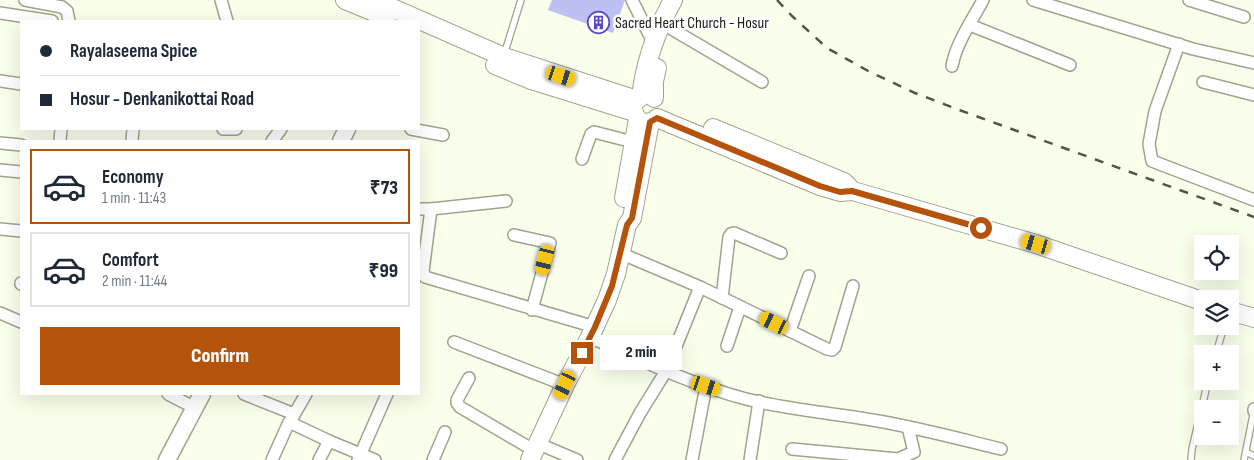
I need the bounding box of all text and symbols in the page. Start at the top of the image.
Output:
building icon: Sacred Heart Church - Hosur [587,10,611,34]
place label: Sacred Heart Church - Hosur [615,14,769,33]
text: Rayalaseema Spice [70,40,197,63]
car [544,64,577,88]
text: Hosur - Denkanikottai Road [70,88,254,111]
icon: car [42,164,87,209]
text: Economy [102,166,164,189]
text: ₹73 [370,177,398,200]
text: 1 min · 11:43 [102,189,166,208]
route start [970,217,992,239]
car [1019,233,1052,255]
map controls [1194,235,1239,445]
button: locate [1194,235,1239,280]
car [534,244,555,276]
icon: car [42,247,87,292]
text: Comfort [102,249,159,272]
text: ₹99 [369,260,398,283]
text: 2 min · 11:44 [102,272,167,291]
button: layers [1194,290,1239,335]
car [757,310,790,336]
button: Confirm [40,327,400,385]
callout: 2 min [600,336,682,370]
route end [571,342,593,364]
text: 2 min [625,343,657,362]
button: + [1194,345,1239,390]
car [551,368,578,402]
car [689,374,722,398]
button: − [1194,400,1239,445]

